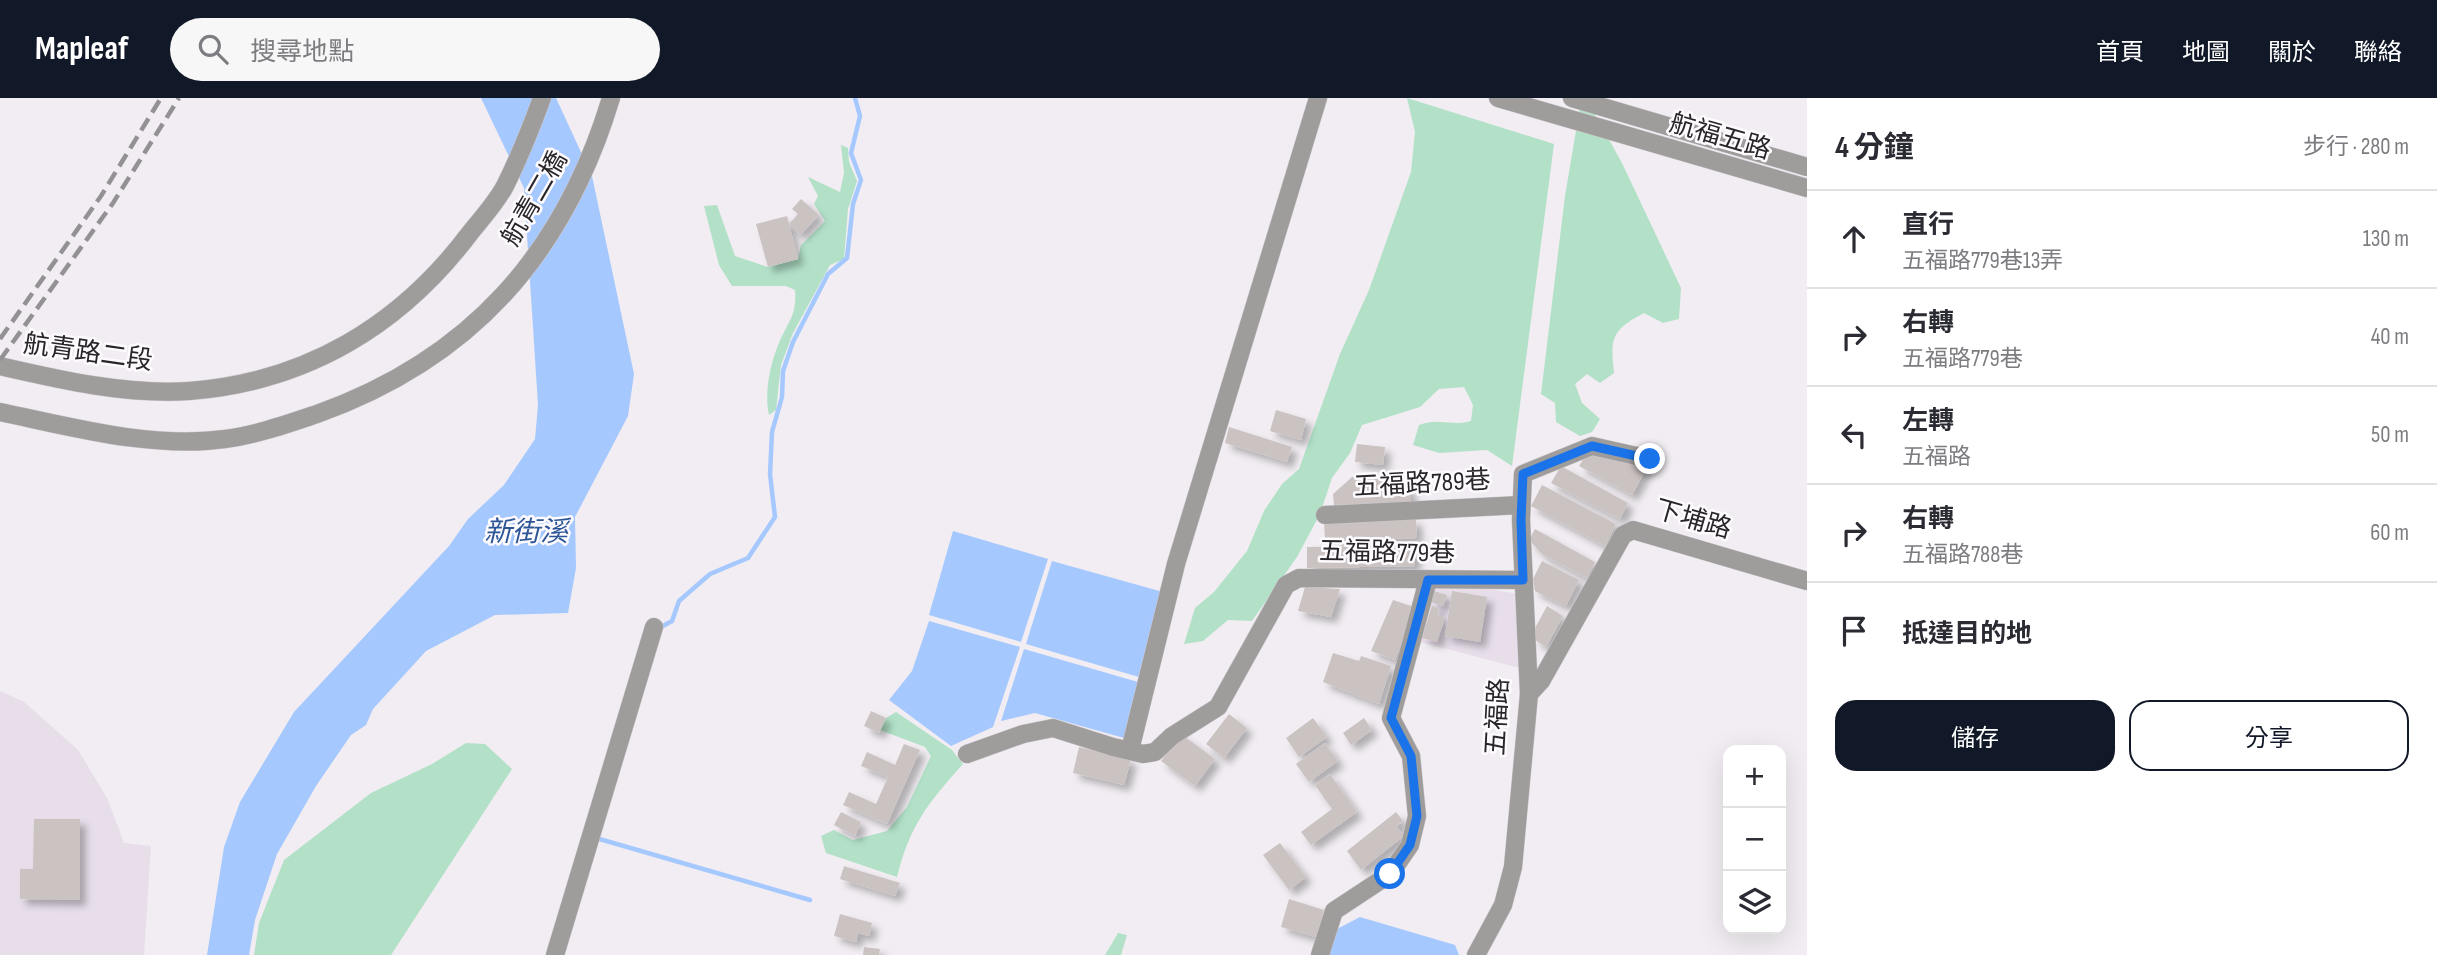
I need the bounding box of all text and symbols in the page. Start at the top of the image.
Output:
search box [170,18,660,81]
text: Mapleaf [35,29,128,69]
icon: search [194,30,232,68]
text: 搜尋地點 [250,37,354,68]
text: 首頁 [2096,38,2144,67]
text: 地圖 [2182,38,2230,67]
text: 關於 [2268,38,2316,67]
text: 聯絡 [2354,38,2402,67]
street label: 航福五路 [1666,108,1774,166]
text: 4 分鐘 [1835,130,1914,166]
text: 步行 · 280 m [2303,133,2409,161]
street label: 航青二橋 [496,146,574,252]
text: 直行 [1902,210,1954,241]
icon: ahead [1835,220,1873,258]
text: 130 m [2363,225,2409,253]
text: 五福路779巷13弄 [1902,247,2063,275]
text: 右轉 [1902,308,1954,339]
icon: right [1835,318,1873,356]
text: 40 m [2371,323,2409,351]
street label: 航青路二段 [21,329,155,377]
text: 五福路779巷 [1902,345,2023,373]
text: 左轉 [1902,406,1954,437]
icon: left [1835,416,1873,454]
text: 50 m [2371,421,2409,449]
route end [1634,443,1665,474]
text: 五福路 [1902,443,1971,471]
street label: 五福路789巷 [1353,465,1491,503]
street label: 下埔路 [1651,494,1735,546]
text: 右轉 [1902,504,1954,535]
icon: right [1835,514,1873,552]
water label: 新街溪 [484,516,572,549]
text: 60 m [2370,519,2409,547]
street label: 五福路779巷 [1319,536,1455,570]
text: 五福路788巷 [1902,541,2023,569]
icon: arrive [1835,612,1873,650]
text: 抵達目的地 [1902,619,2032,650]
street label: 五福路 [1480,677,1516,757]
button: 儲存 [1835,700,2115,771]
button: 分享 [2129,700,2409,771]
map controls [1723,745,1786,934]
button: + [1723,745,1786,808]
button: − [1723,808,1786,871]
route start [1374,858,1405,889]
button: layers [1723,871,1786,934]

